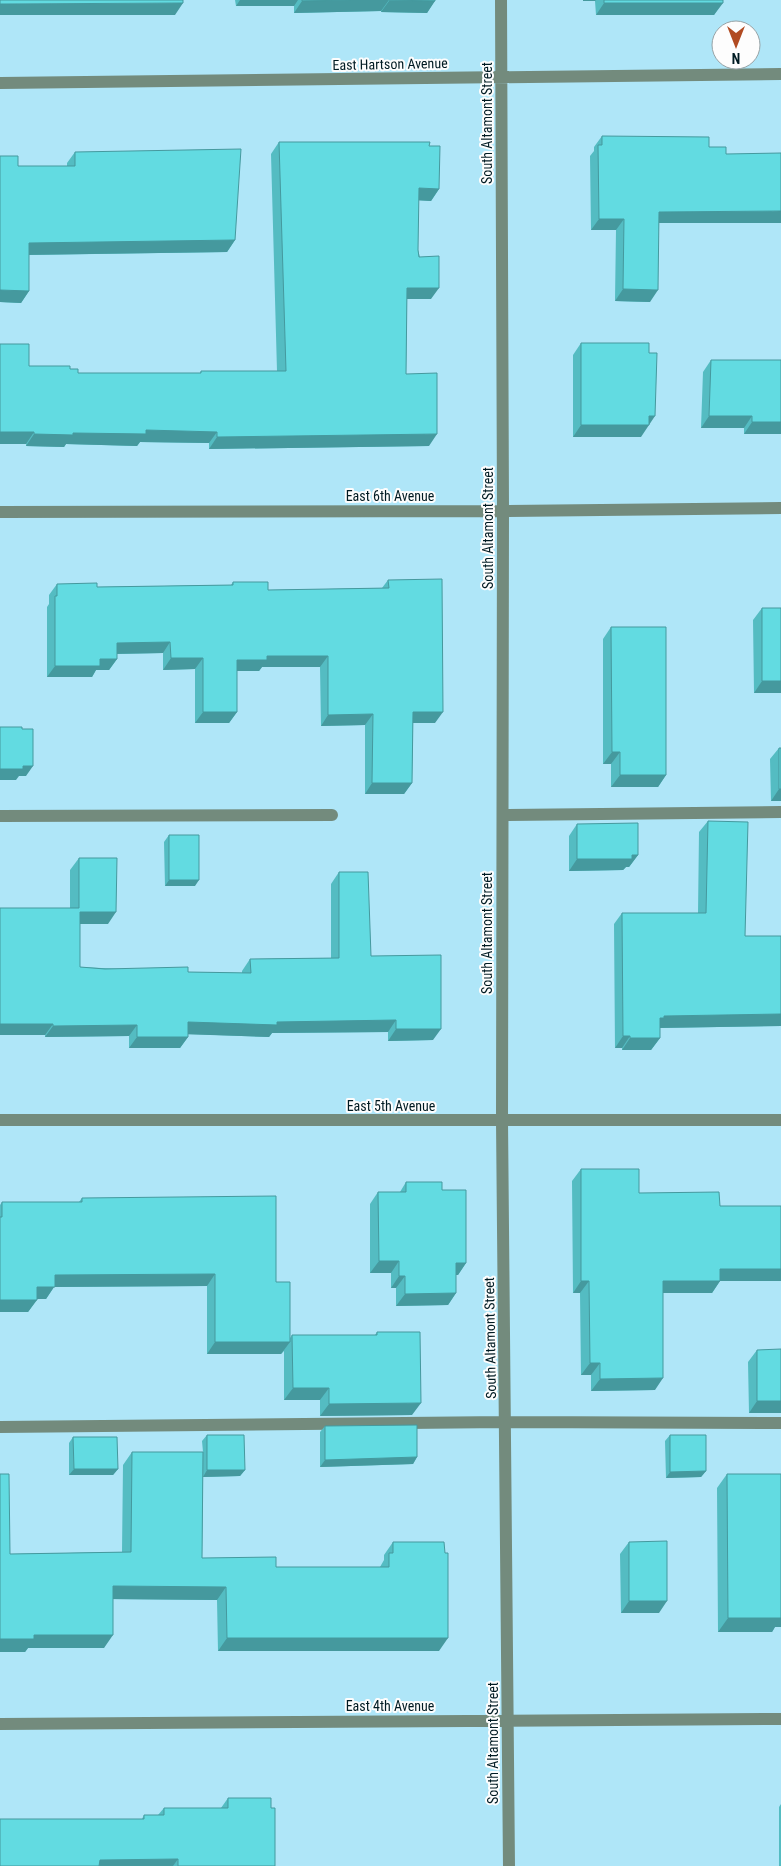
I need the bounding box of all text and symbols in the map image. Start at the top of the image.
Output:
north arrow [711,20,761,70]
text: N [732,50,740,66]
street label: East Hartson Avenue [332,55,448,73]
street label: South Altamont Street [479,62,495,184]
street label: South Altamont Street [480,467,496,589]
street label: East 6th Avenue [346,488,435,504]
street label: South Altamont Street [479,872,495,994]
street label: East 5th Avenue [347,1098,436,1114]
street label: South Altamont Street [481,1277,499,1399]
street label: South Altamont Street [485,1682,501,1804]
street label: East 4th Avenue [346,1698,435,1714]

